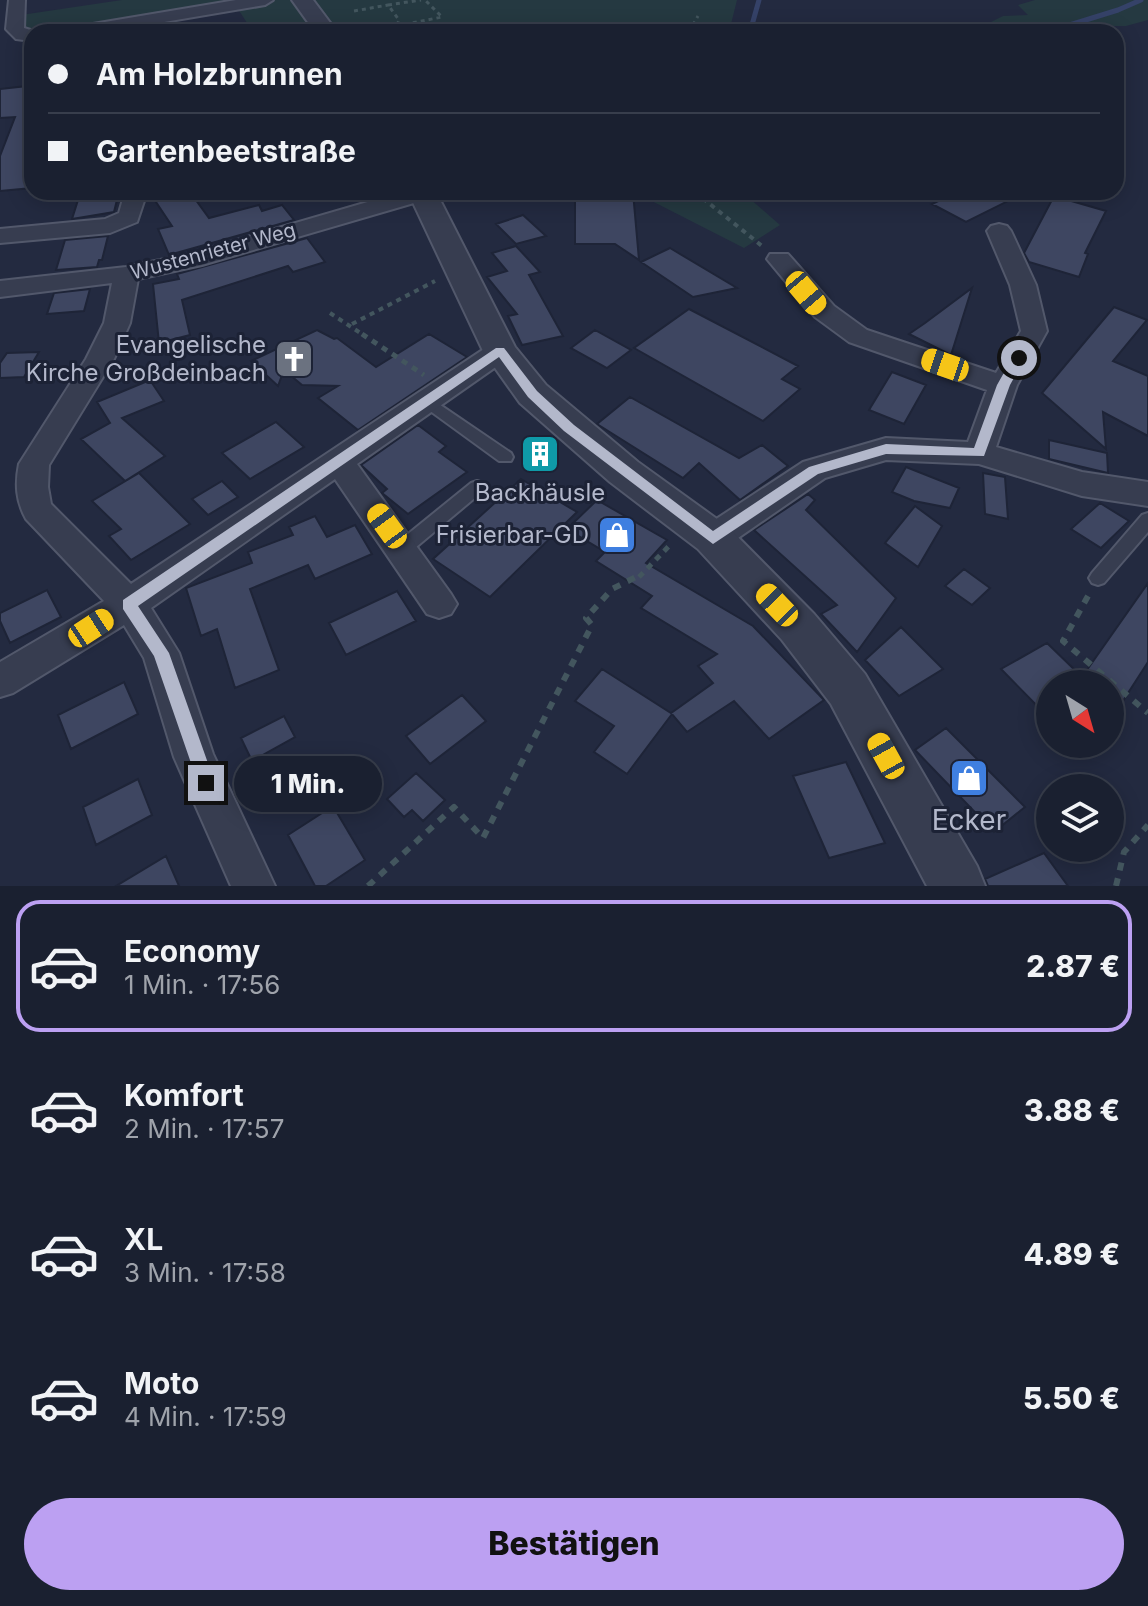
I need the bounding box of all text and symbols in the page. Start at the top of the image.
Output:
text: Am Holzbrunnen [96,56,343,92]
text: Gartenbeetstraße [96,133,356,169]
street label: Wustenrieter Weg [128,217,298,285]
car [781,267,831,319]
place label: Evangelische Kirche Großdeinbach [26,330,266,387]
church icon: Evangelische Kirche Großdeinbach [273,338,315,380]
route start [1001,340,1037,376]
car [918,346,972,384]
building icon: Backhäusle [519,433,561,475]
place label: Backhäusle [475,478,605,507]
car [363,500,411,552]
shop icon: Frisierbar-GD [596,514,638,556]
place label: Frisierbar-GD [436,520,589,549]
car [752,579,802,631]
car [64,605,118,651]
north arrow [1036,670,1124,758]
map controls [1036,670,1124,862]
car [864,729,908,783]
callout: 1 Min. [234,755,382,811]
shop icon: Ecker [948,757,990,799]
route end [188,765,224,801]
text: 1 Min. [271,768,345,799]
button: layers [1036,774,1124,862]
place label: Ecker [932,803,1006,837]
icon: car [28,930,100,1002]
text: Economy [124,933,260,969]
text: 2.87 € [1026,948,1120,984]
text: 1 Min. · 17:56 [124,969,280,1000]
icon: car [28,1074,100,1146]
text: Komfort [124,1077,244,1113]
text: 3.88 € [1024,1092,1120,1128]
text: 2 Min. · 17:57 [124,1113,284,1144]
icon: car [28,1218,100,1290]
text: XL [124,1221,163,1257]
text: 4.89 € [1024,1236,1120,1272]
text: 3 Min. · 17:58 [124,1257,286,1288]
icon: car [28,1362,100,1434]
text: Moto [124,1365,199,1401]
text: 5.50 € [1023,1380,1120,1416]
text: 4 Min. · 17:59 [124,1401,287,1432]
button: Bestätigen [24,1498,1124,1590]

